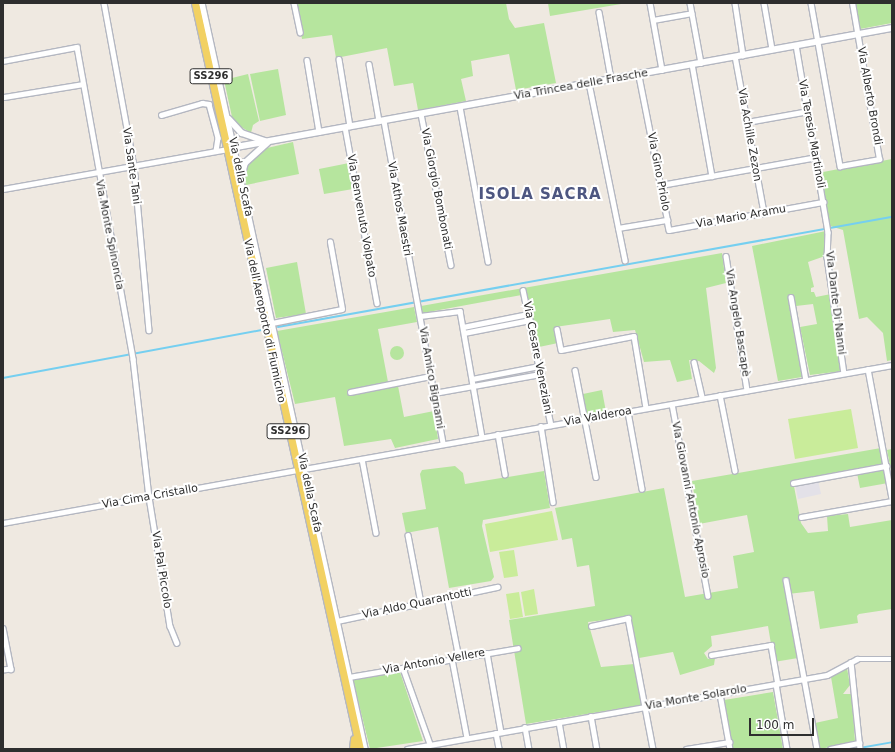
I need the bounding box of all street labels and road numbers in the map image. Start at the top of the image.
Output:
street label: Via Alberto Brondi [854,46,884,146]
street label: Via Trincea delle Frasche [513,67,649,103]
road number: SS296 [189,68,233,84]
street label: Via Teresio Martinoli [795,79,827,189]
street label: Via Achille Zezon [734,87,764,183]
street label: Via Sante Tani [119,127,143,205]
street label: Via Giorgio Bombonati [418,127,454,251]
street label: Via Gino Priolo [644,132,672,212]
street label: Via della Scafa [225,136,255,218]
street label: Via Benvenuto Volpato [344,153,378,279]
street label: Via Athos Maestri [384,161,414,257]
street label: Via Monte Spinoncia [92,179,126,291]
street label: Via Mario Aramu [695,203,787,231]
street label: Via dell'Aeroporto di Fiumicino [240,238,288,404]
street label: Via Dante Di Nanni [822,250,848,356]
street label: Via Angelo Bascapè [722,268,752,378]
street label: Via Cesare Veneziani [520,300,554,416]
street label: Via Amico Bignami [416,326,446,430]
street label: Via Valderoa [563,405,633,429]
street label: Via Giovanni Antonio Aprosio [668,420,712,580]
road number: SS296 [266,423,310,439]
street label: Via della Scafa [294,452,324,534]
street label: Via Cima Cristallo [101,482,199,512]
street label: Via Pal Piccolo [148,530,174,610]
street label: Via Aldo Quarantotti [361,586,473,622]
street label: Via Antonio Vellere [382,646,486,678]
street label: Via Monte Solarolo [644,683,748,713]

